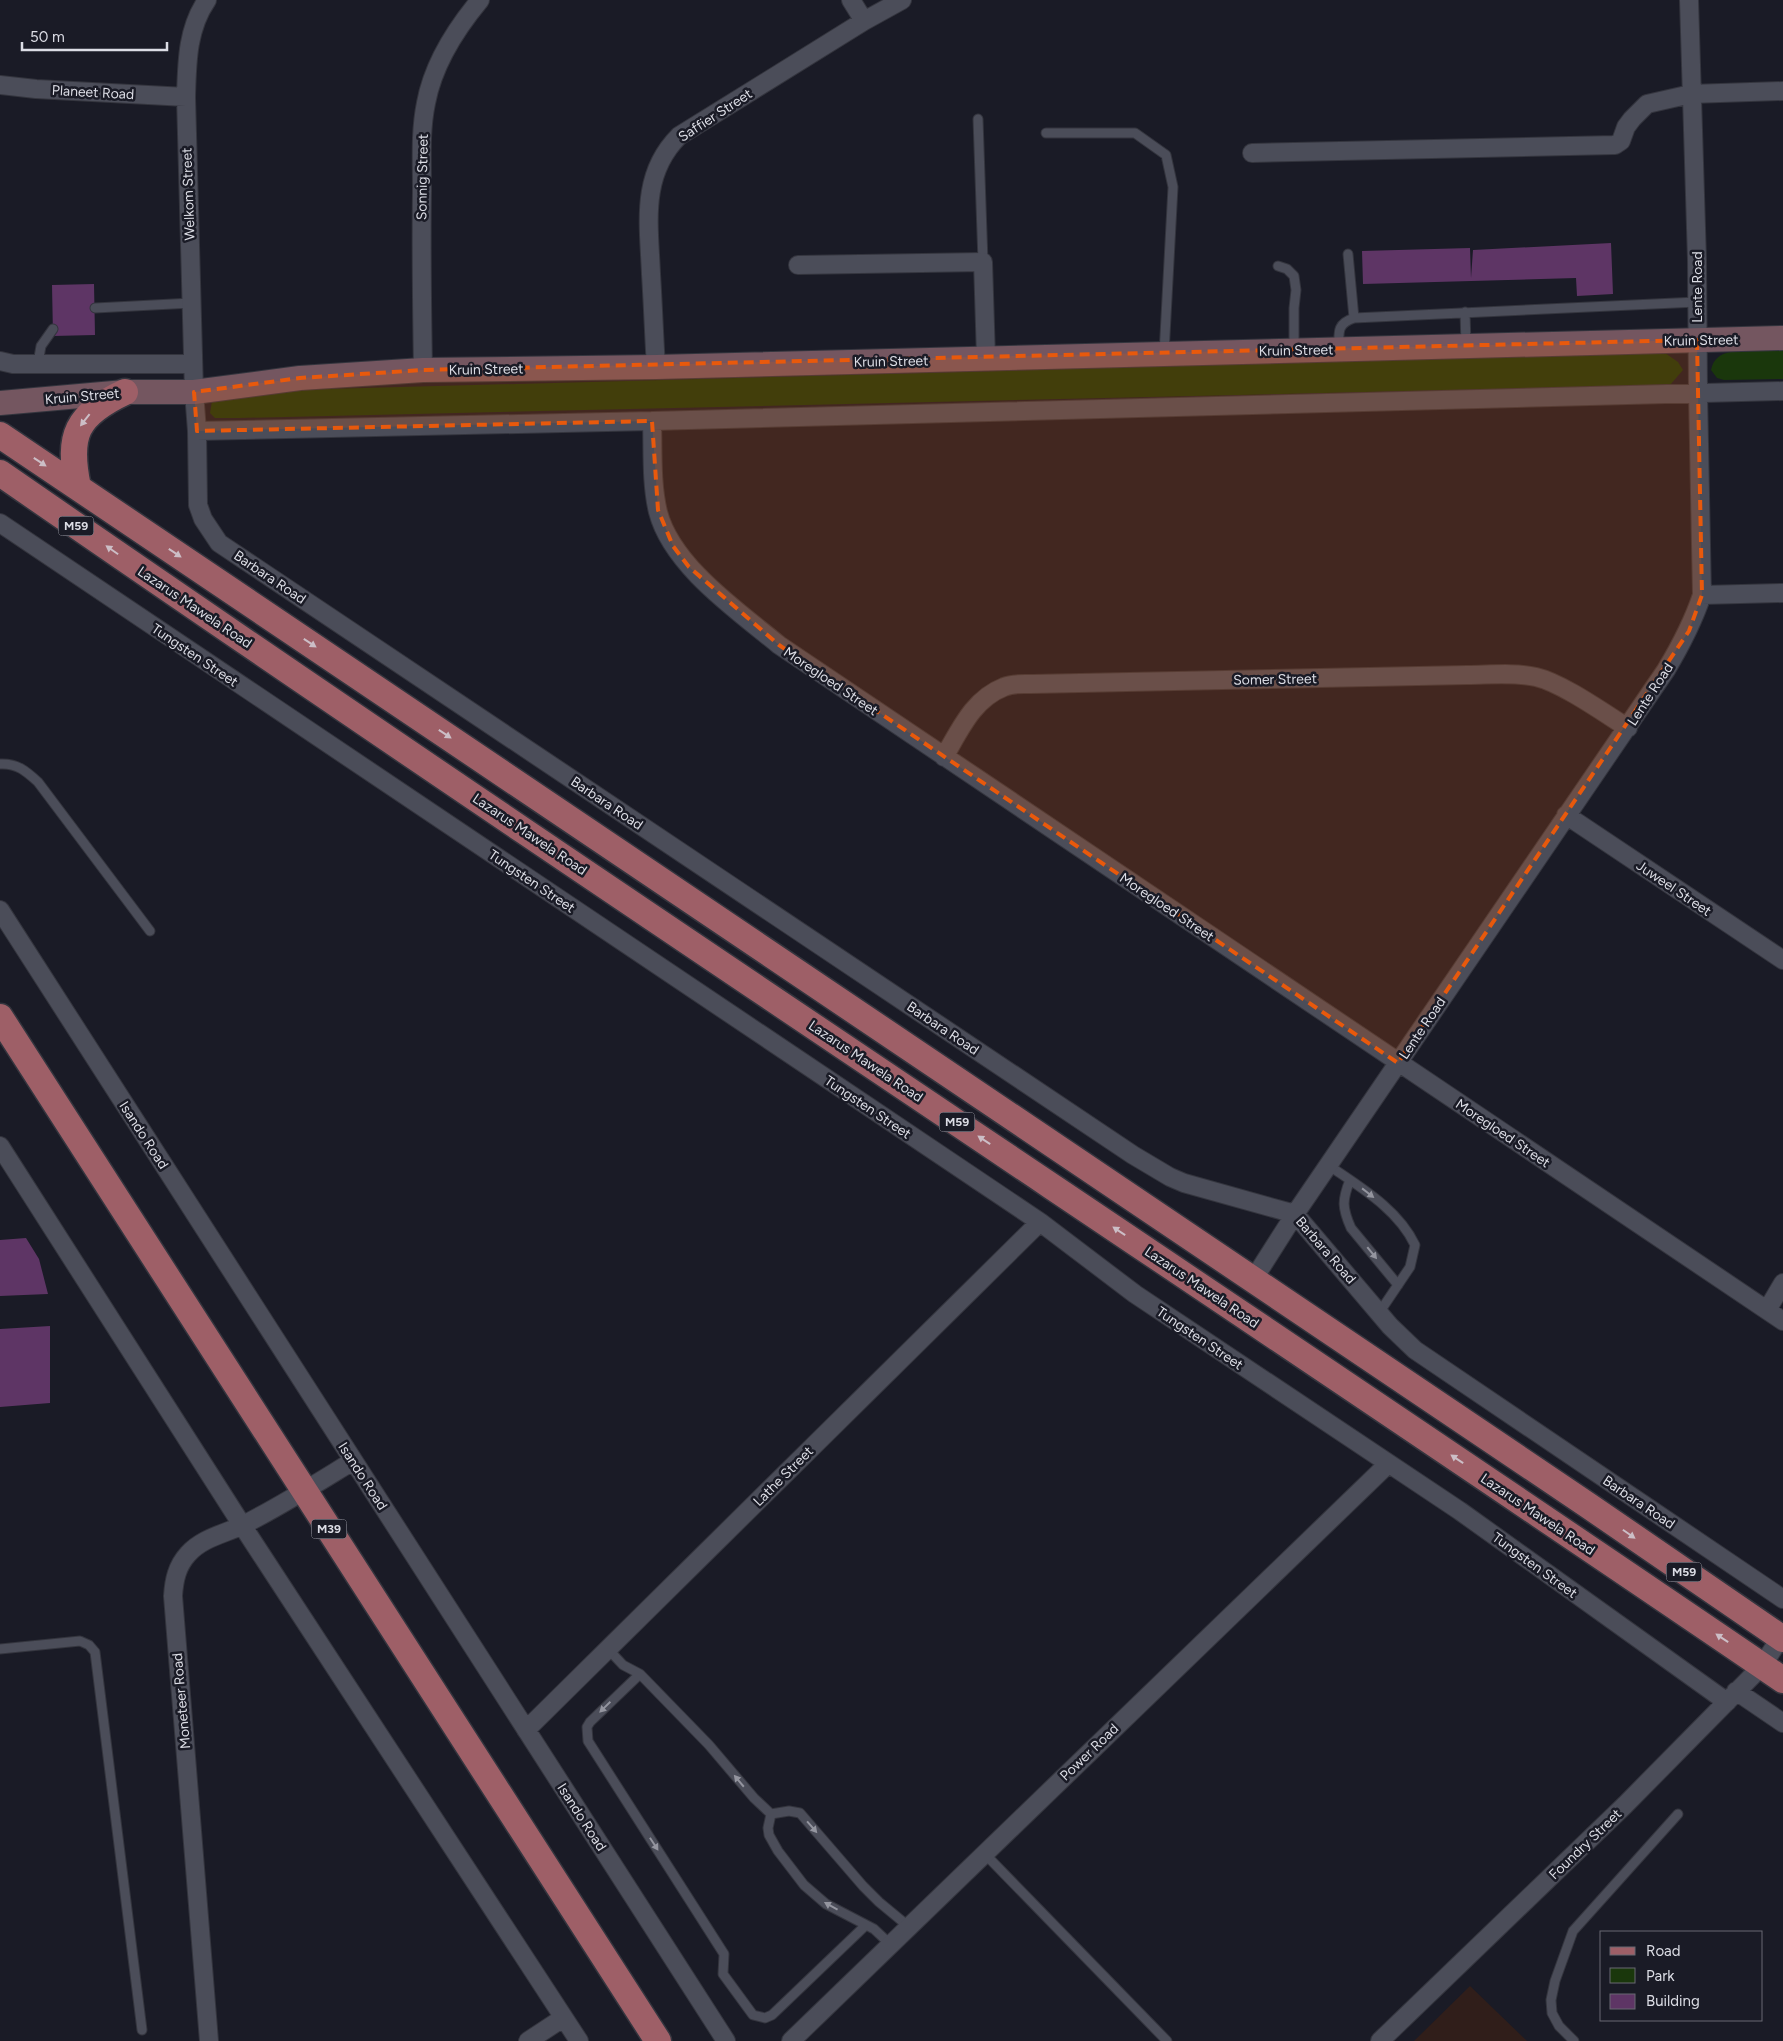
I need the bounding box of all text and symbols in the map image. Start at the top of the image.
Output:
scale bar [22,20,168,52]
text: 50 m [30,28,65,46]
street label: Planeet Road [51,82,135,103]
street label: Saffier Street [675,85,755,146]
street label: Sonnig Street [413,134,432,220]
street label: Welkom Street [178,147,199,241]
street label: Lente Road [1689,251,1706,323]
street label: Kruin Street [1663,331,1739,350]
street label: Kruin Street [1258,341,1334,360]
street label: Kruin Street [853,352,929,371]
street label: Kruin Street [448,360,524,379]
street label: Kruin Street [44,385,120,408]
one-way arrow [80,413,91,426]
one-way arrow [34,457,47,467]
road number: M59 [58,516,94,536]
one-way arrow [105,545,119,555]
street label: Barbara Road [230,547,309,608]
one-way arrow [169,548,182,557]
street label: Lazarus Mawela Road [134,563,255,652]
street label: Tungsten Street [148,620,241,691]
one-way arrow [303,638,317,648]
street label: Moregloed Street [780,644,881,719]
street label: Lente Road [1624,660,1677,729]
street label: Somer Street [1233,670,1317,689]
one-way arrow [438,729,452,739]
street label: Barbara Road [567,773,646,834]
street label: Lazarus Mawela Road [469,790,590,879]
street label: Tungsten Street [485,846,578,917]
street label: Juweel Street [1633,857,1714,920]
street label: Moregloed Street [1116,870,1217,945]
street label: Lente Road [1395,994,1449,1063]
street label: Barbara Road [903,998,982,1059]
street label: Lazarus Mawela Road [805,1017,926,1106]
street label: Tungsten Street [821,1072,914,1143]
street label: Moregloed Street [1452,1096,1553,1171]
street label: Isando Road [115,1098,172,1172]
road number: M59 [940,1112,974,1132]
one-way arrow [978,1135,991,1145]
one-way arrow [1361,1188,1374,1199]
street label: Barbara Road [1292,1213,1359,1287]
one-way arrow [1112,1226,1126,1236]
street label: Lazarus Mawela Road [1141,1243,1262,1332]
one-way arrow [1366,1247,1377,1260]
street label: Tungsten Street [1153,1303,1246,1374]
street label: Isando Road [334,1439,391,1513]
street label: Lathe Street [750,1443,817,1510]
one-way arrow [1450,1454,1463,1464]
street label: Lazarus Mawela Road [1477,1470,1598,1559]
street label: Barbara Road [1599,1472,1678,1533]
road number: M39 [312,1520,346,1538]
street label: Tungsten Street [1489,1529,1580,1602]
one-way arrow [1622,1529,1635,1539]
road number: M59 [1666,1562,1702,1581]
one-way arrow [1715,1633,1728,1643]
street label: Moneteer Road [169,1652,194,1750]
one-way arrow [599,1701,611,1713]
street label: Power Road [1057,1720,1122,1784]
one-way arrow [734,1775,745,1788]
street label: Isando Road [553,1780,610,1854]
street label: Foundry Street [1546,1806,1625,1883]
one-way arrow [807,1820,818,1833]
one-way arrow [649,1837,658,1850]
one-way arrow [824,1902,838,1910]
legend [1600,1931,1763,2021]
text: Road [1646,1942,1681,1960]
text: Park [1646,1967,1675,1985]
text: Building [1646,1992,1700,2010]

